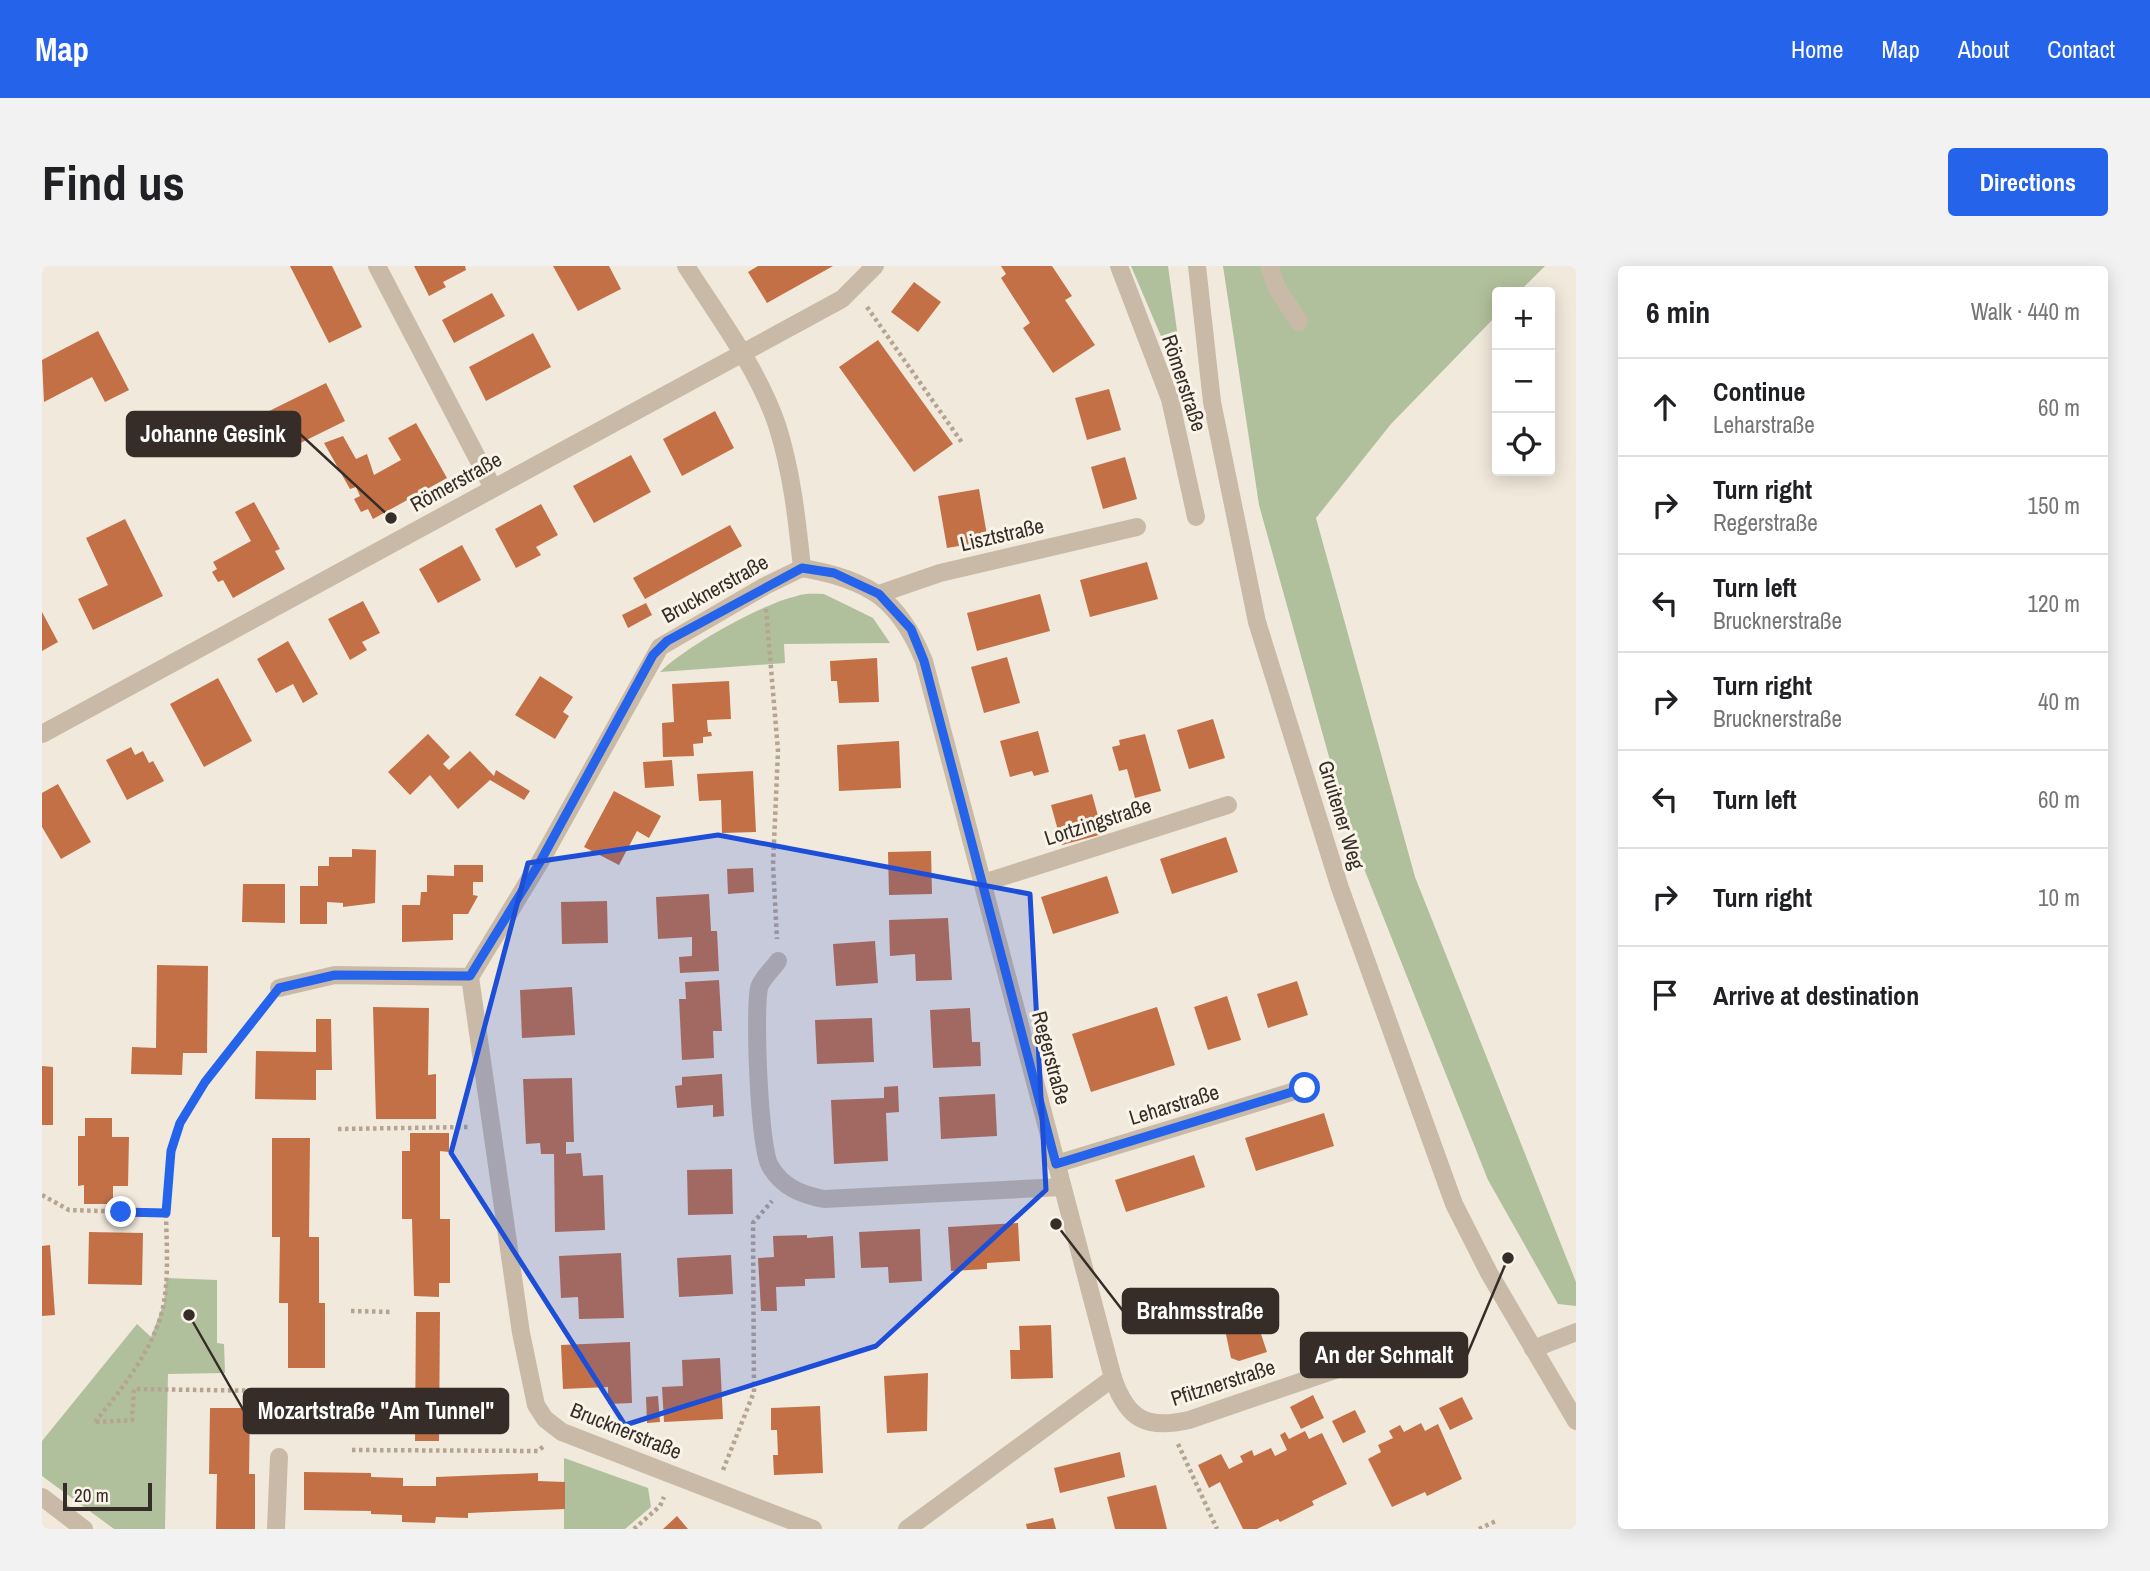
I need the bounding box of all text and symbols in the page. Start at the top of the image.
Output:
text: Map [35,27,89,71]
text: Home [1791,33,1843,65]
text: Map [1881,33,1920,65]
text: About [1958,33,2009,65]
text: Contact [2047,33,2115,65]
button: Directions [1948,148,2108,216]
text: Find us [42,149,185,215]
map controls [1492,287,1555,476]
button: + [1492,287,1555,350]
text: 6 min [1646,292,1710,332]
text: Walk · 440 m [1971,296,2080,327]
street label: Römerstraße [1155,331,1214,435]
button: − [1492,350,1555,413]
text: Continue [1713,374,1805,409]
icon: ahead [1646,388,1684,426]
text: 60 m [2038,392,2080,423]
text: Leharstraße [1713,409,1815,440]
callout: Johanne Gesink [127,412,300,456]
button: locate [1492,413,1555,476]
text: Johanne Gesink [140,418,286,449]
street label: Römerstraße [405,445,507,519]
text: Turn right [1713,472,1812,507]
icon: right [1646,486,1684,524]
text: 150 m [2028,490,2080,521]
text: Regerstraße [1713,507,1818,538]
street label: Lisztstraße [957,511,1047,558]
street label: Brucknerstraße [656,547,773,630]
text: Turn left [1713,570,1797,605]
icon: left [1646,584,1684,622]
text: 120 m [2028,588,2080,619]
text: Brucknerstraße [1713,605,1842,636]
text: Turn right [1713,668,1812,703]
icon: right [1646,682,1684,720]
text: 40 m [2038,686,2080,717]
text: Brucknerstraße [1713,703,1842,734]
street label: Gruitener Weg [1311,757,1372,873]
icon: left [1646,780,1684,818]
text: Turn left [1713,782,1797,817]
text: 60 m [2038,784,2080,815]
street label: Lortzingstraße [1041,791,1155,852]
icon: right [1646,878,1684,916]
text: Turn right [1713,880,1812,915]
text: 10 m [2038,882,2080,913]
icon: arrive [1646,976,1684,1014]
text: Arrive at destination [1713,978,1919,1013]
street label: Regerstraße [1025,1008,1078,1108]
route start [1289,1072,1320,1103]
street label: Leharstraße [1125,1077,1222,1132]
route end [105,1196,136,1227]
callout: Brahmsstraße [1123,1289,1278,1333]
text: Brahmsstraße [1137,1295,1263,1326]
callout: An der Schmalt [1301,1333,1467,1377]
text: An der Schmalt [1315,1339,1453,1370]
street label: Pfitznerstraße [1167,1352,1279,1413]
callout: Mozartstraße "Am Tunnel" [244,1389,508,1433]
text: Mozartstraße "Am Tunnel" [258,1395,494,1426]
street label: Brucknerstraße [566,1395,686,1466]
scale bar [63,1480,152,1512]
text: 20 m [74,1482,109,1508]

